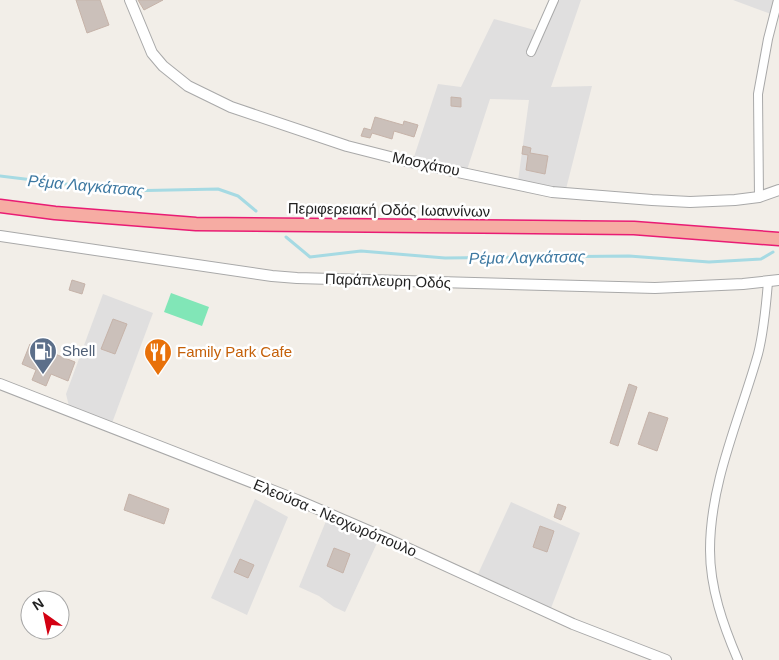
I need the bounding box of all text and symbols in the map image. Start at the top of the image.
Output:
street label: Μοσχάτου [391,148,461,179]
water label: Ρέμα Λαγκάτσας [27,172,145,199]
street label: Περιφερειακή Οδός Ιωαννίνων [288,199,490,220]
water label: Ρέμα Λαγκάτσας [468,248,586,267]
street label: Παράπλευρη Οδός [325,270,451,291]
fuel station icon: Shell [28,336,58,375]
restaurant icon: Family Park Cafe [143,337,173,376]
place label: Shell [62,342,95,359]
place label: Family Park Cafe [177,343,292,360]
street label: Ελεούσα - Νεοχωρόπουλο [251,475,419,560]
north arrow [20,590,70,640]
text: N [29,595,47,614]

